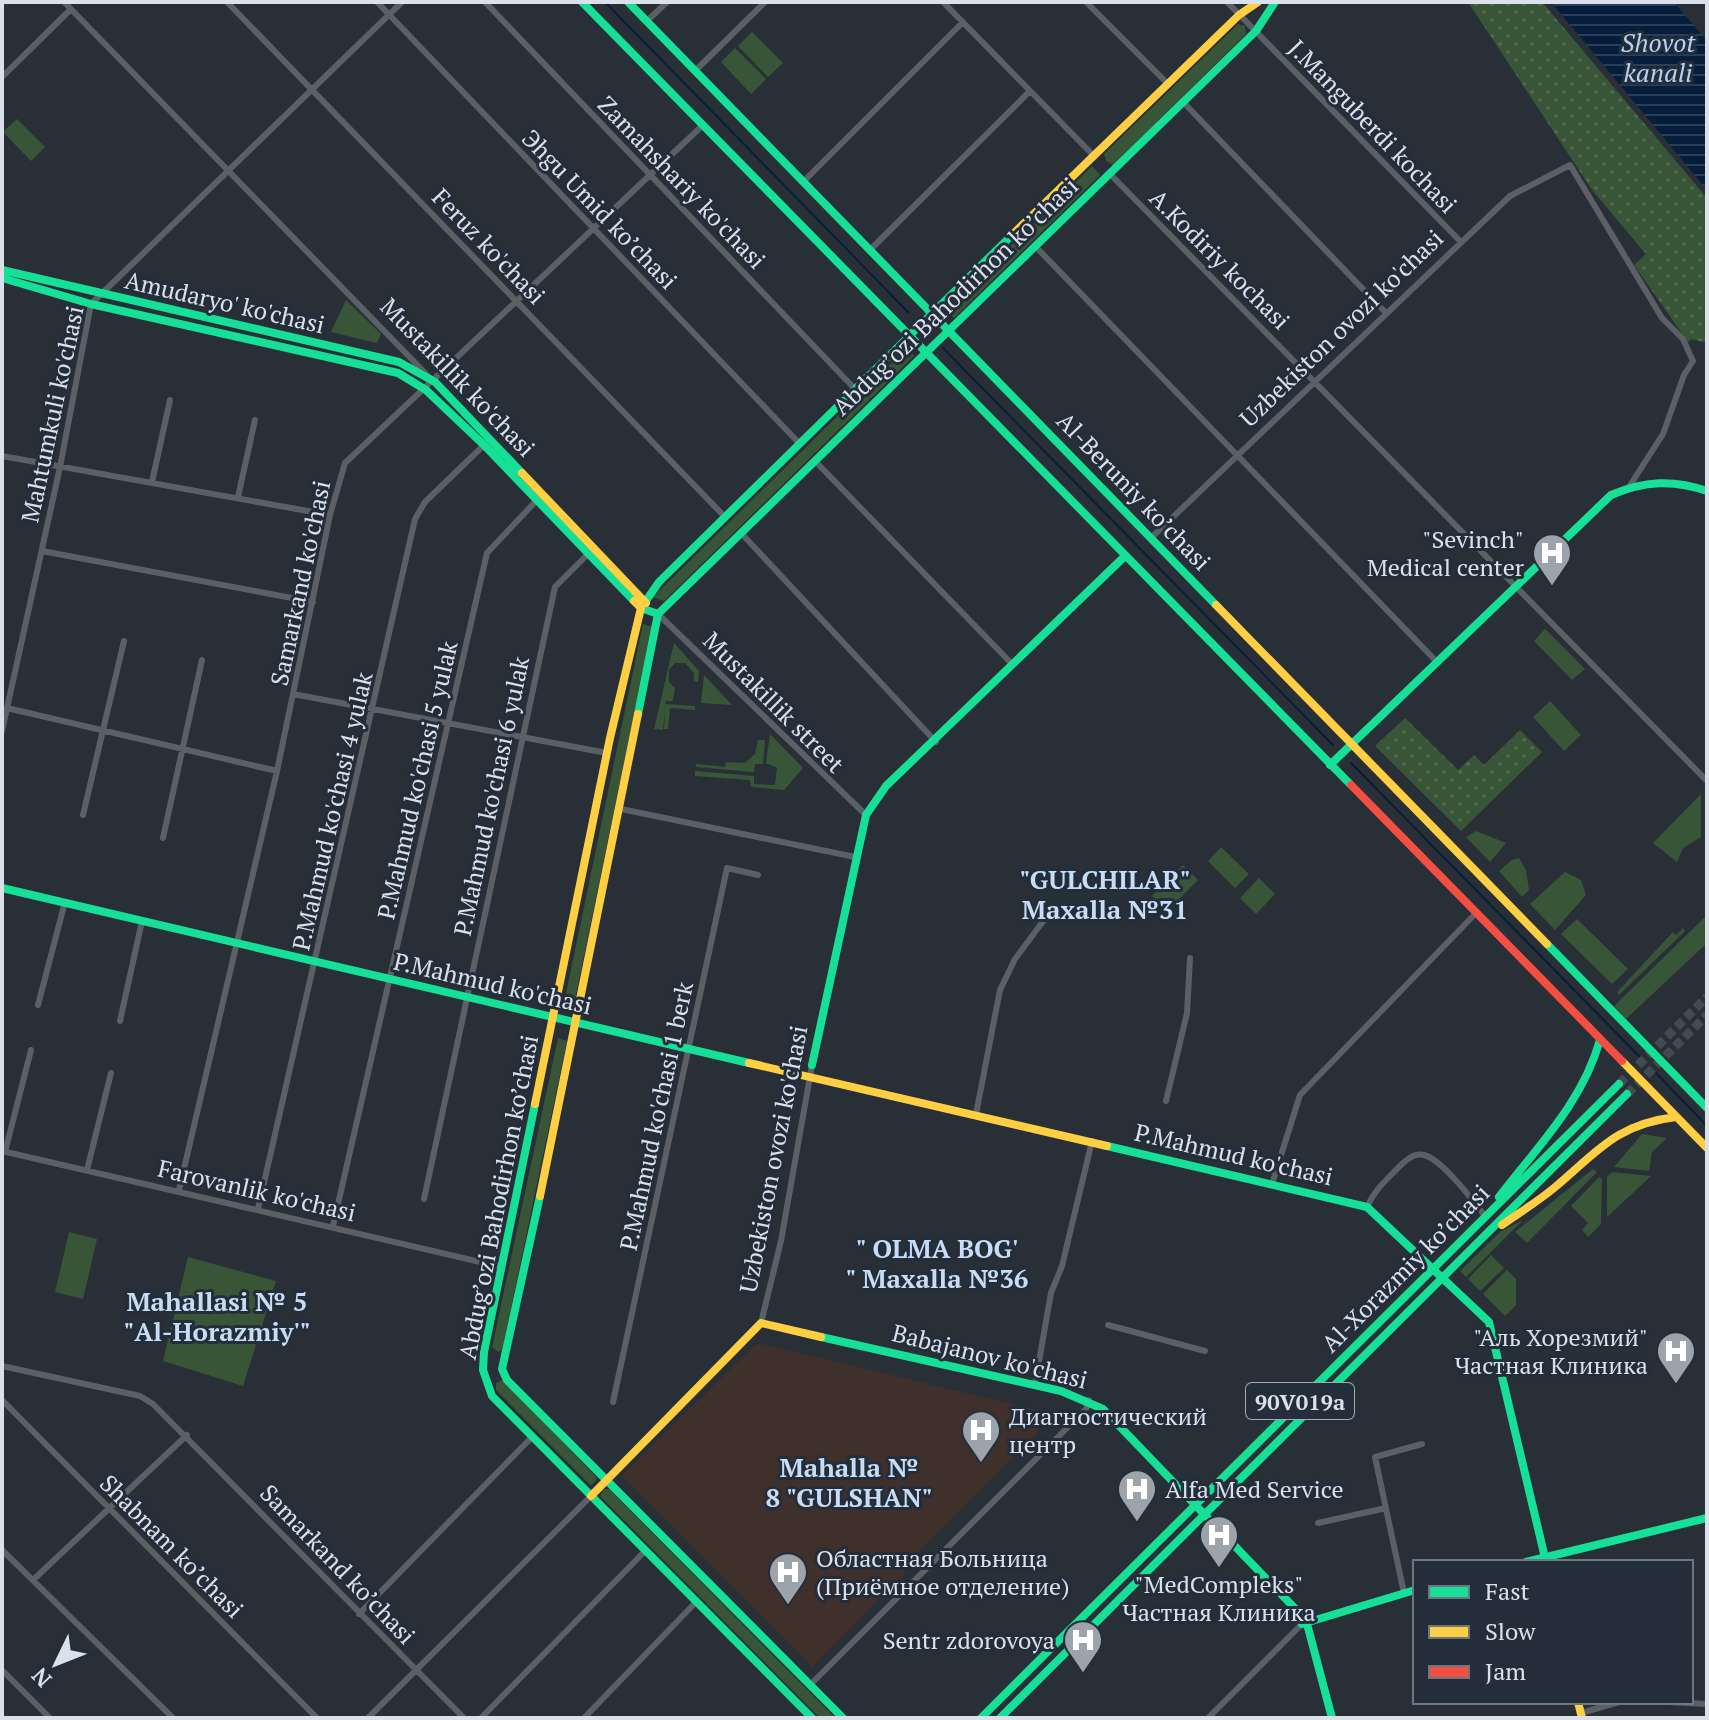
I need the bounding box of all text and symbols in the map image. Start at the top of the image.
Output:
water label: Shovot kanali [1621,25,1696,89]
street label: J.Manguberdi kochasi [1282,32,1464,220]
street label: Zamahshariy ko'chasi [591,89,773,275]
street label: Эhgu Umid ko’chasi [515,122,685,296]
street label: Abdug’ozi Bahodirhon ko’chasi [825,170,1085,422]
street label: Feruz ko'chasi [426,181,552,311]
street label: A.Kodiriy kochasi [1143,182,1297,336]
street label: Uzbekiston ovozi ko'chasi [1232,222,1450,434]
street label: Amudaryo' ko'chasi [122,263,328,341]
street label: Mustakillik ko'chasi [374,291,542,463]
street label: Mahtumkuli ko'chasi [13,303,91,525]
street label: Al-Beruniy ko’chasi [1050,405,1218,577]
street label: Samarkand ko'chasi [263,478,337,688]
place label: "Sevinch" Medical center [1367,523,1525,583]
hospital icon: "Sevinch" Medical center [1531,532,1573,587]
street label: Mustakillik street [697,625,852,780]
street label: P.Mahmud ko'chasi 5 yulak [369,637,465,922]
street label: P.Mahmud ko'chasi 6 yulak [446,653,536,939]
street label: P.Mahmud ko'chasi 4 yulak [284,668,380,953]
district label: "GULCHILAR" Maxalla №31 [1020,862,1190,926]
street label: P.Mahmud ko'chasi [391,945,595,1021]
street label: P.Mahmud ko'chasi 1 berk [612,978,700,1253]
street label: Uzbekiston ovozi ko'chasi [731,1023,815,1295]
street label: Abdug’ozi Bahodirhon ko’chasi [451,1032,545,1362]
street label: P.Mahmud ko'chasi [1132,1116,1336,1192]
street label: Farovanlik ko'chasi [155,1152,359,1228]
street label: Al-Xorazmiy ko’chasi [1314,1177,1496,1359]
district label: " OLMA BOG' " Maxalla №36 [845,1231,1029,1295]
district label: Mahallasi № 5 "Аl-Horazmiy'" [123,1284,311,1348]
street label: Babajanov ko'chasi [889,1316,1091,1396]
place label: "Аль Хорезмий" Частная Клиника [1455,1321,1648,1381]
hospital icon: "Аль Хорезмий" Частная Клиника [1655,1330,1697,1385]
road number: 90V019a [1246,1383,1354,1419]
place label: Диагностический центр [1009,1400,1207,1460]
hospital icon: Диагностический центр [960,1409,1002,1464]
district label: Mahalla № 8 "GULSHAN" [765,1450,933,1514]
street label: Shabnam ko’chasi [93,1467,251,1625]
hospital icon: Alfa Med Service [1116,1468,1158,1523]
place label: Alfa Med Service [1165,1473,1344,1505]
street label: Samarkand ko’chasi [253,1477,423,1651]
hospital icon: "MedCompleks" Частная Клиника [1198,1514,1240,1569]
place label: Областная Больница (Приёмное отделение) [816,1542,1069,1602]
hospital icon: Областная Больница (Приёмное отделение) [767,1551,809,1606]
legend [1413,1560,1693,1704]
place label: "MedCompleks" Частная Клиника [1122,1568,1316,1628]
text: Fast [1485,1575,1530,1607]
text: Slow [1485,1615,1536,1647]
hospital icon: Sentr zdorovoya [1062,1619,1104,1674]
north arrow [16,1624,96,1704]
place label: Sentr zdorovoya [883,1624,1055,1656]
text: Jam [1485,1655,1526,1687]
text: N [24,1662,57,1694]

